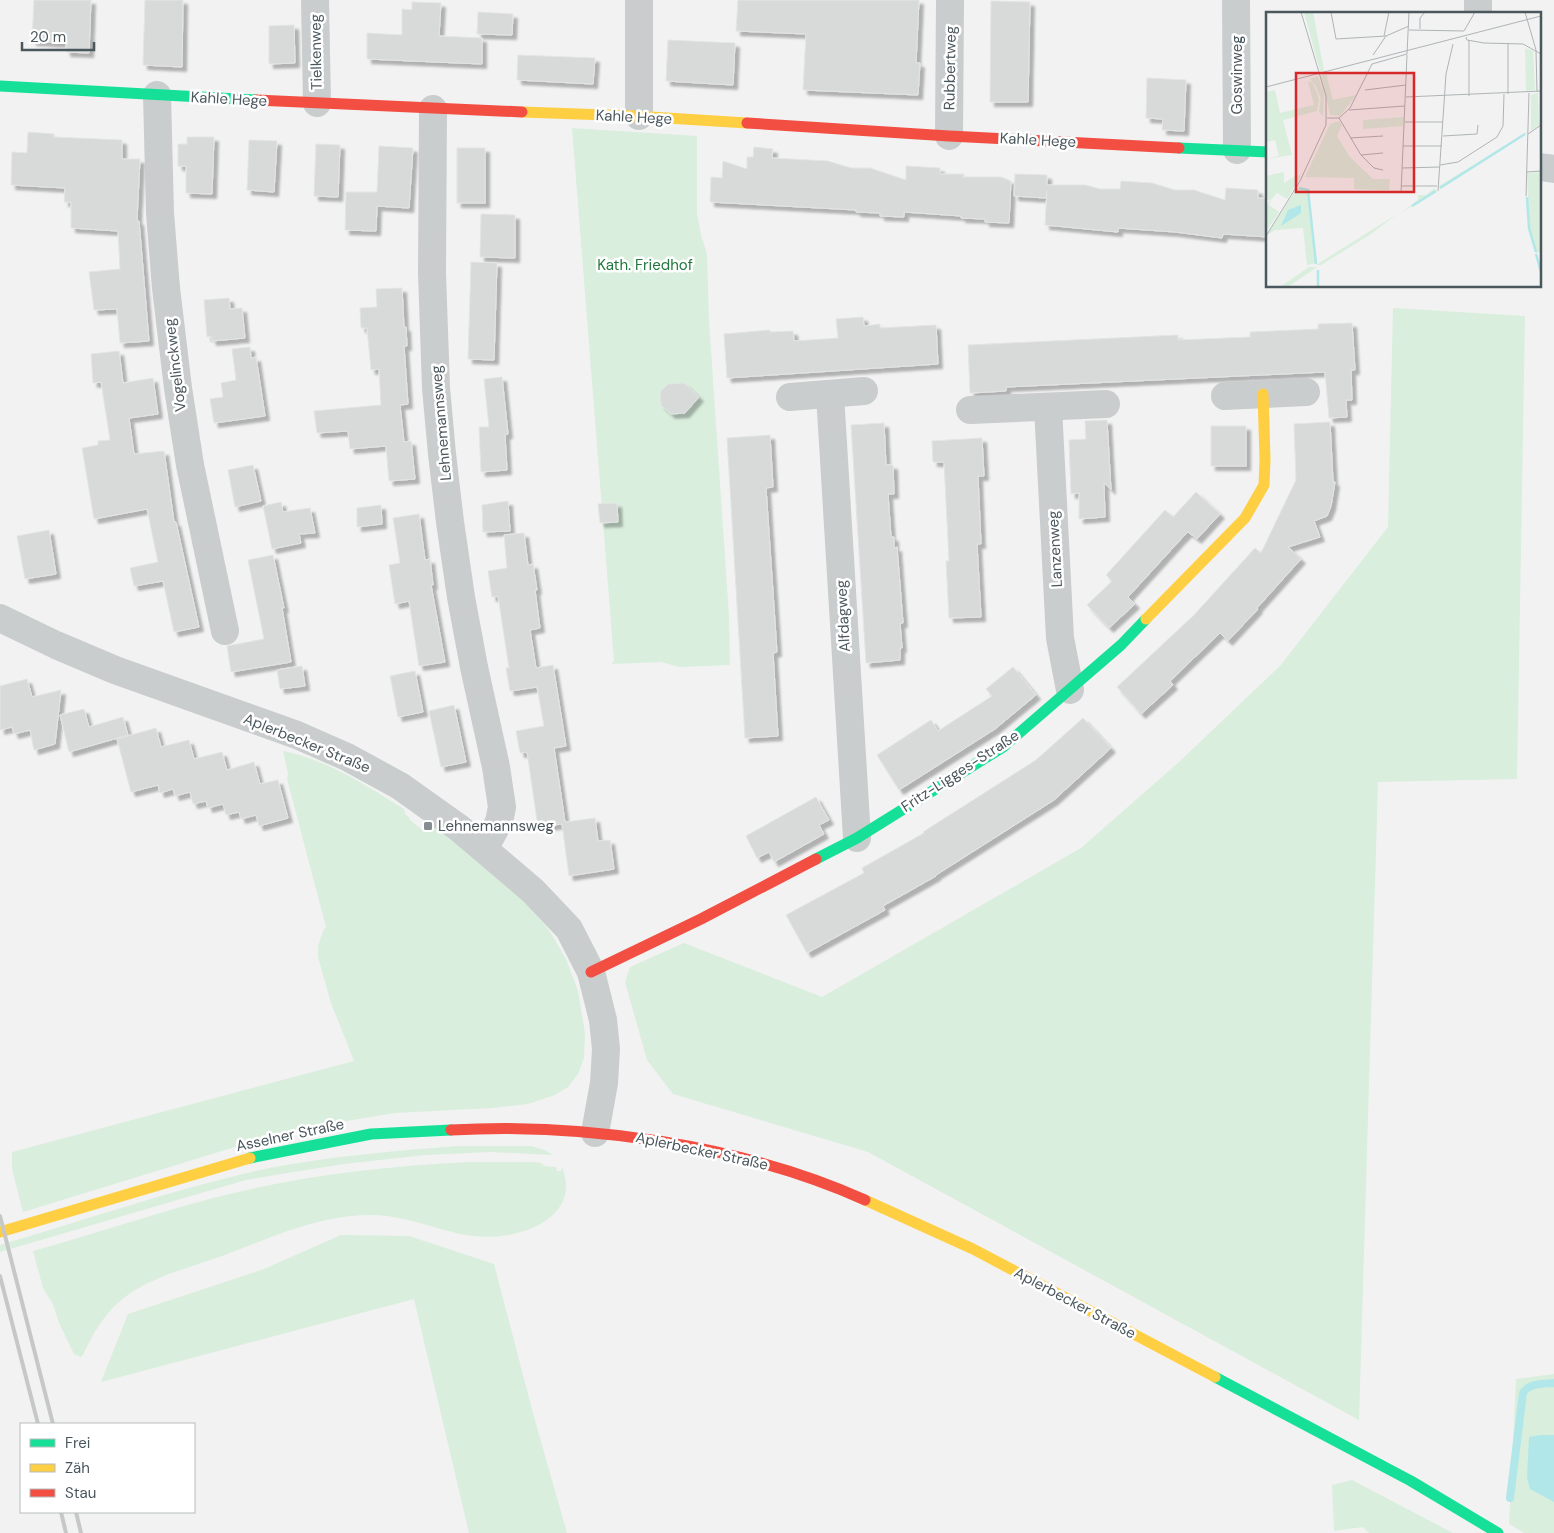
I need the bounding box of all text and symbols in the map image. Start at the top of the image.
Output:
inset map [1266,12,1542,288]
street label: Tielkenweg [305,14,327,90]
scale bar [22,20,95,52]
street label: Rubbertweg [939,26,961,110]
text: 20 m [30,27,66,47]
street label: Goswinweg [1227,35,1247,115]
street label: Kahle Hege [190,87,268,111]
street label: Kahle Hege [595,105,673,129]
street label: Kahle Hege [999,128,1077,152]
park label: Kath. Friedhof [597,255,693,275]
street label: Vogelinckweg [159,317,191,413]
street label: Lehnemannsweg [426,364,456,482]
street label: Lanzenweg [1043,510,1067,588]
street label: Alfdagweg [831,580,855,652]
street label: Aplerbecker Straße [241,708,373,778]
street label: Fritz-Ligges-Straße [897,725,1023,817]
place label: Lehnemannsweg [438,816,554,836]
marker: Lehnemannsweg [422,820,434,832]
street label: Asselner Straße [234,1114,346,1156]
street label: Aplerbecker Straße [634,1127,770,1175]
street label: Aplerbecker Straße [1011,1263,1139,1343]
legend [20,1423,195,1513]
text: Frei [65,1433,90,1453]
text: Zäh [65,1458,90,1478]
text: Stau [65,1483,96,1503]

